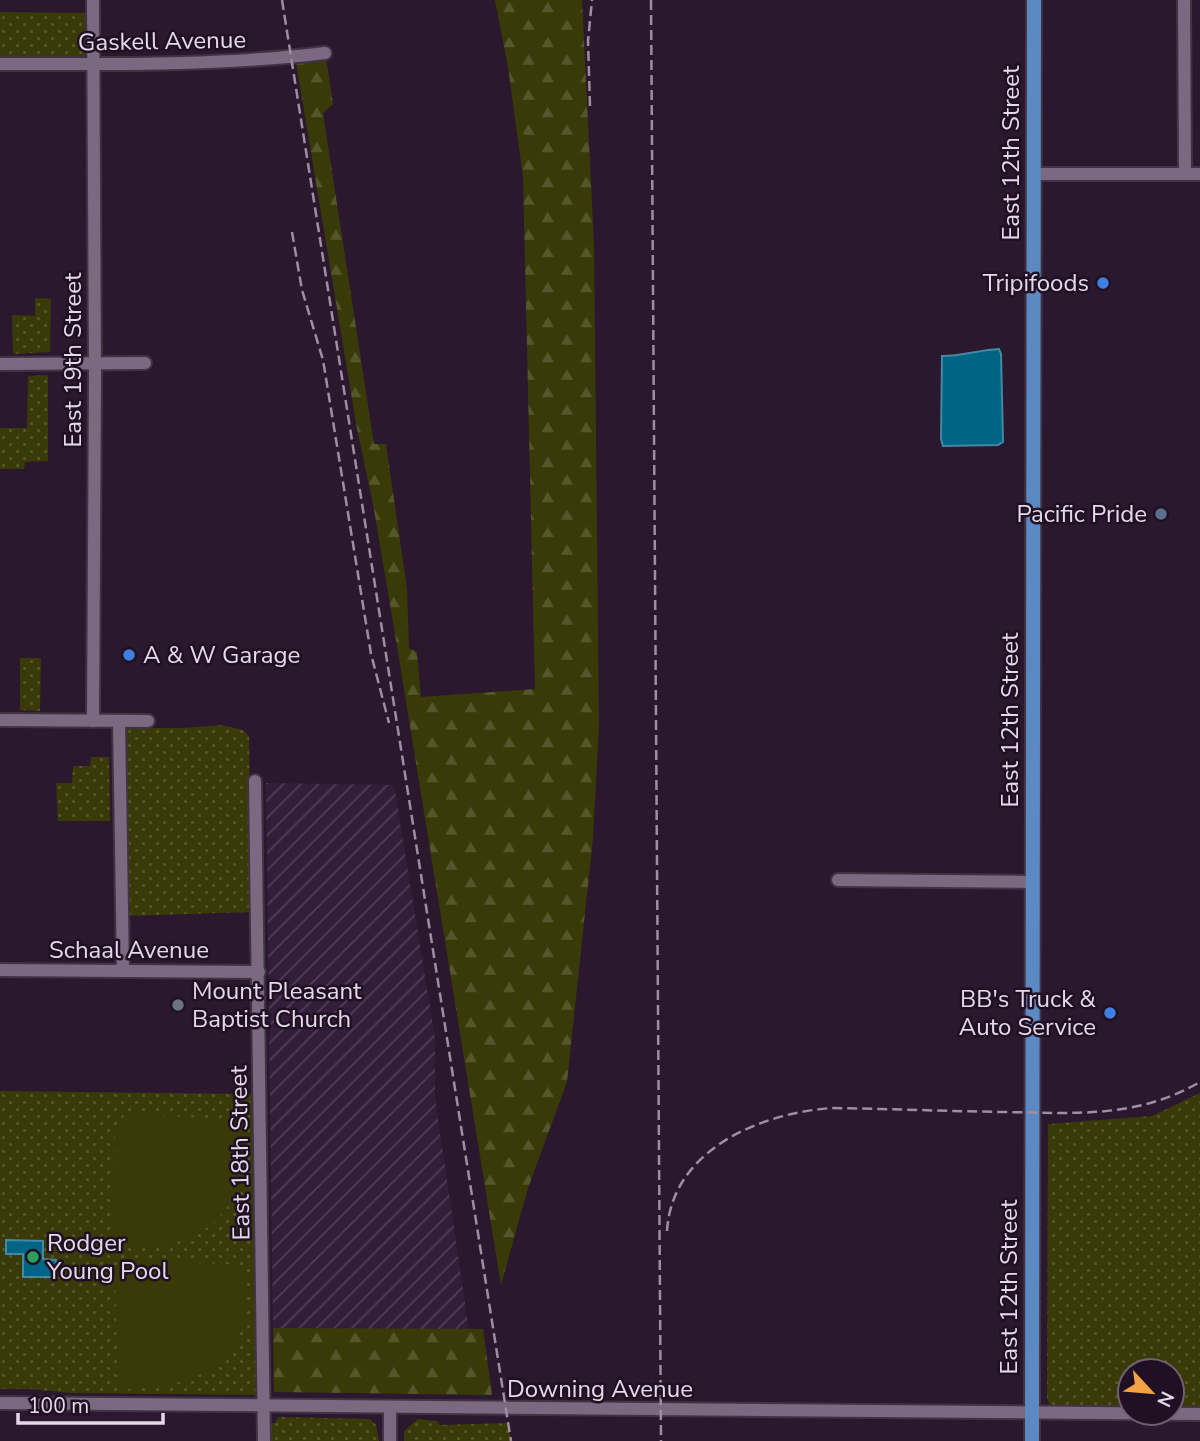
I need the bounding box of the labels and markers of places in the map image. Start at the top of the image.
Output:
place label: Tripifoods [983,267,1089,299]
marker: Tripifoods [1095,275,1111,291]
place label: Pacific Pride [1016,498,1147,530]
marker: Pacific Pride [1153,506,1169,522]
place label: A & W Garage [143,639,300,671]
marker: A & W Garage [121,647,137,663]
place label: Mount Pleasant Baptist Church [192,975,362,1035]
place label: BB's Truck & Auto Service [959,983,1096,1043]
marker: Mount Pleasant Baptist Church [170,997,186,1013]
marker: BB's Truck & Auto Service [1102,1005,1118,1021]
place label: Rodger Young Pool [46,1227,169,1287]
marker: Rodger Young Pool [25,1249,41,1265]

